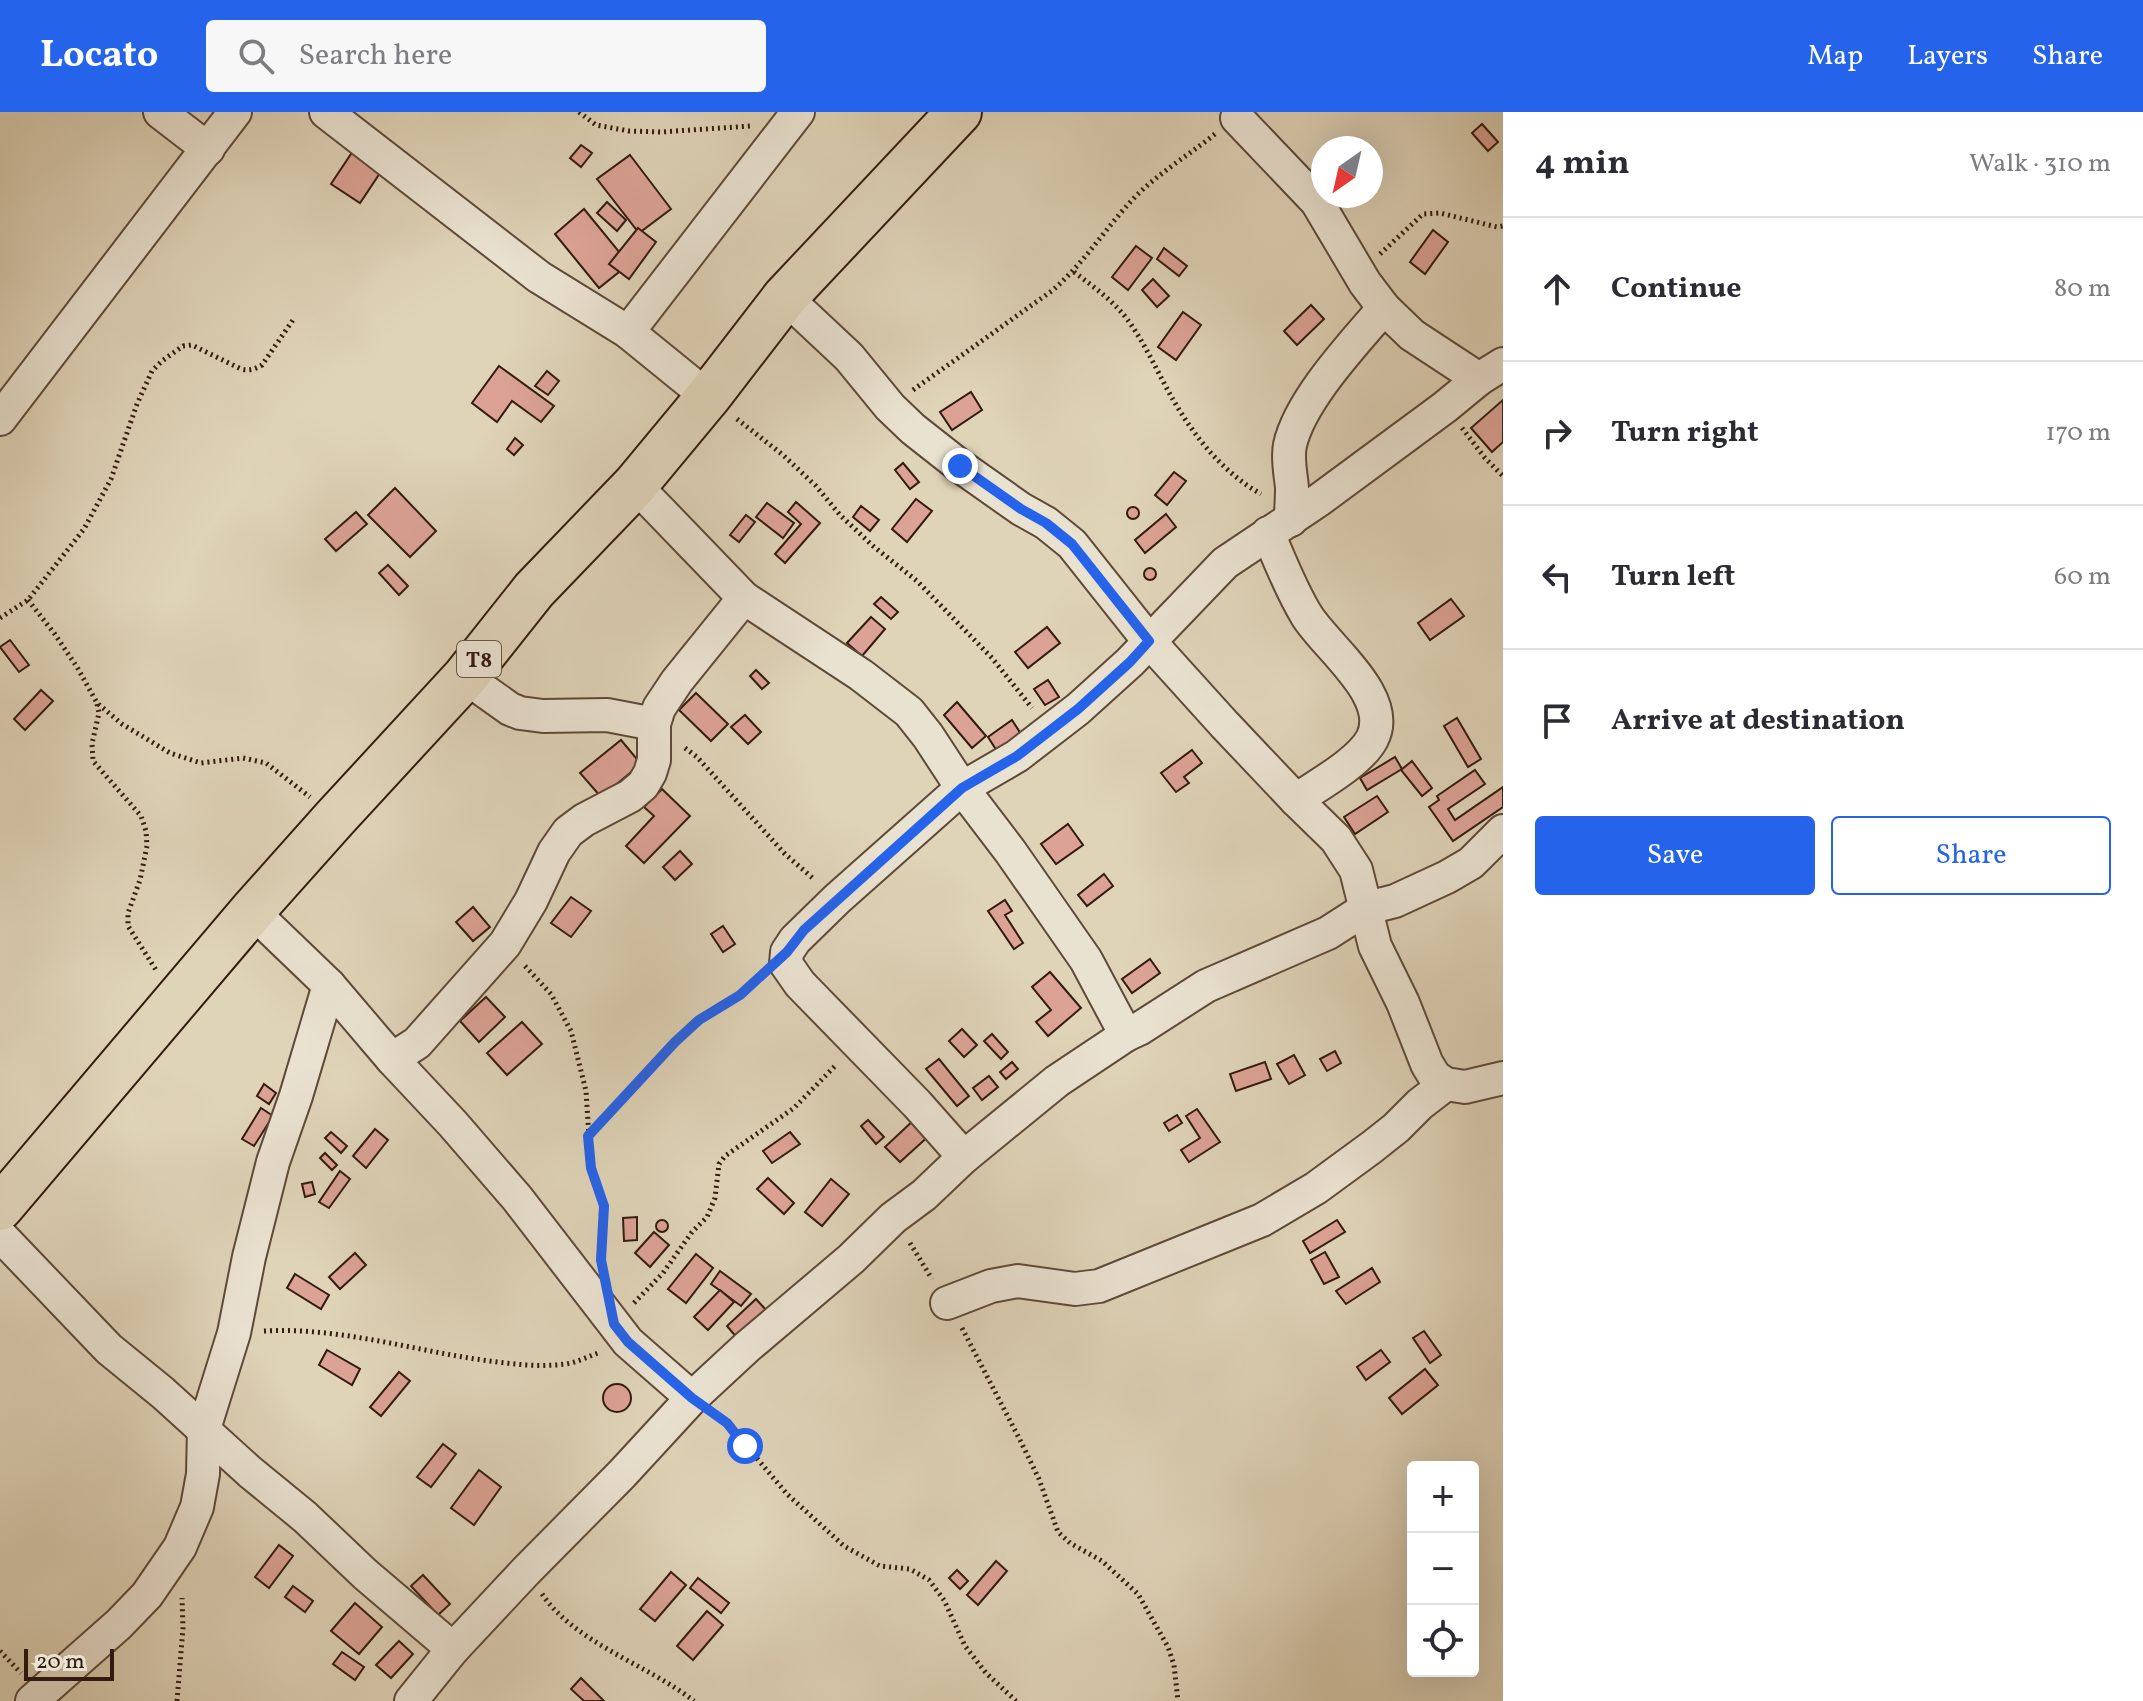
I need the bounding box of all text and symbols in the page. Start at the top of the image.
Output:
search box [206,20,766,92]
text: Locato [40,30,158,83]
icon: search [234,34,278,78]
text: Search here [298,35,452,77]
text: Map [1807,37,1863,76]
text: Layers [1907,37,1988,76]
text: Share [2032,37,2103,76]
north arrow [1311,136,1383,208]
text: 4 min [1535,141,1630,188]
text: Walk · 310 m [1969,146,2111,182]
icon: ahead [1535,267,1579,311]
text: Continue [1611,268,1742,310]
text: 80 m [2054,271,2111,307]
icon: right [1535,411,1579,455]
text: Turn right [1611,412,1759,454]
text: 170 m [2046,415,2111,451]
route end [942,448,978,484]
icon: left [1535,555,1579,599]
text: Turn left [1611,556,1735,598]
text: 60 m [2054,559,2111,595]
road number: T8 [457,641,501,677]
icon: arrive [1535,699,1579,743]
text: Arrive at destination [1611,700,1905,742]
button: Save [1535,816,1815,895]
button: Share [1831,816,2111,895]
route start [727,1428,763,1464]
map controls [1407,1461,1479,1677]
button: + [1407,1461,1479,1533]
button: − [1407,1533,1479,1605]
button: locate [1407,1605,1479,1677]
scale bar [24,1645,114,1681]
text: 20 m [36,1647,85,1678]

